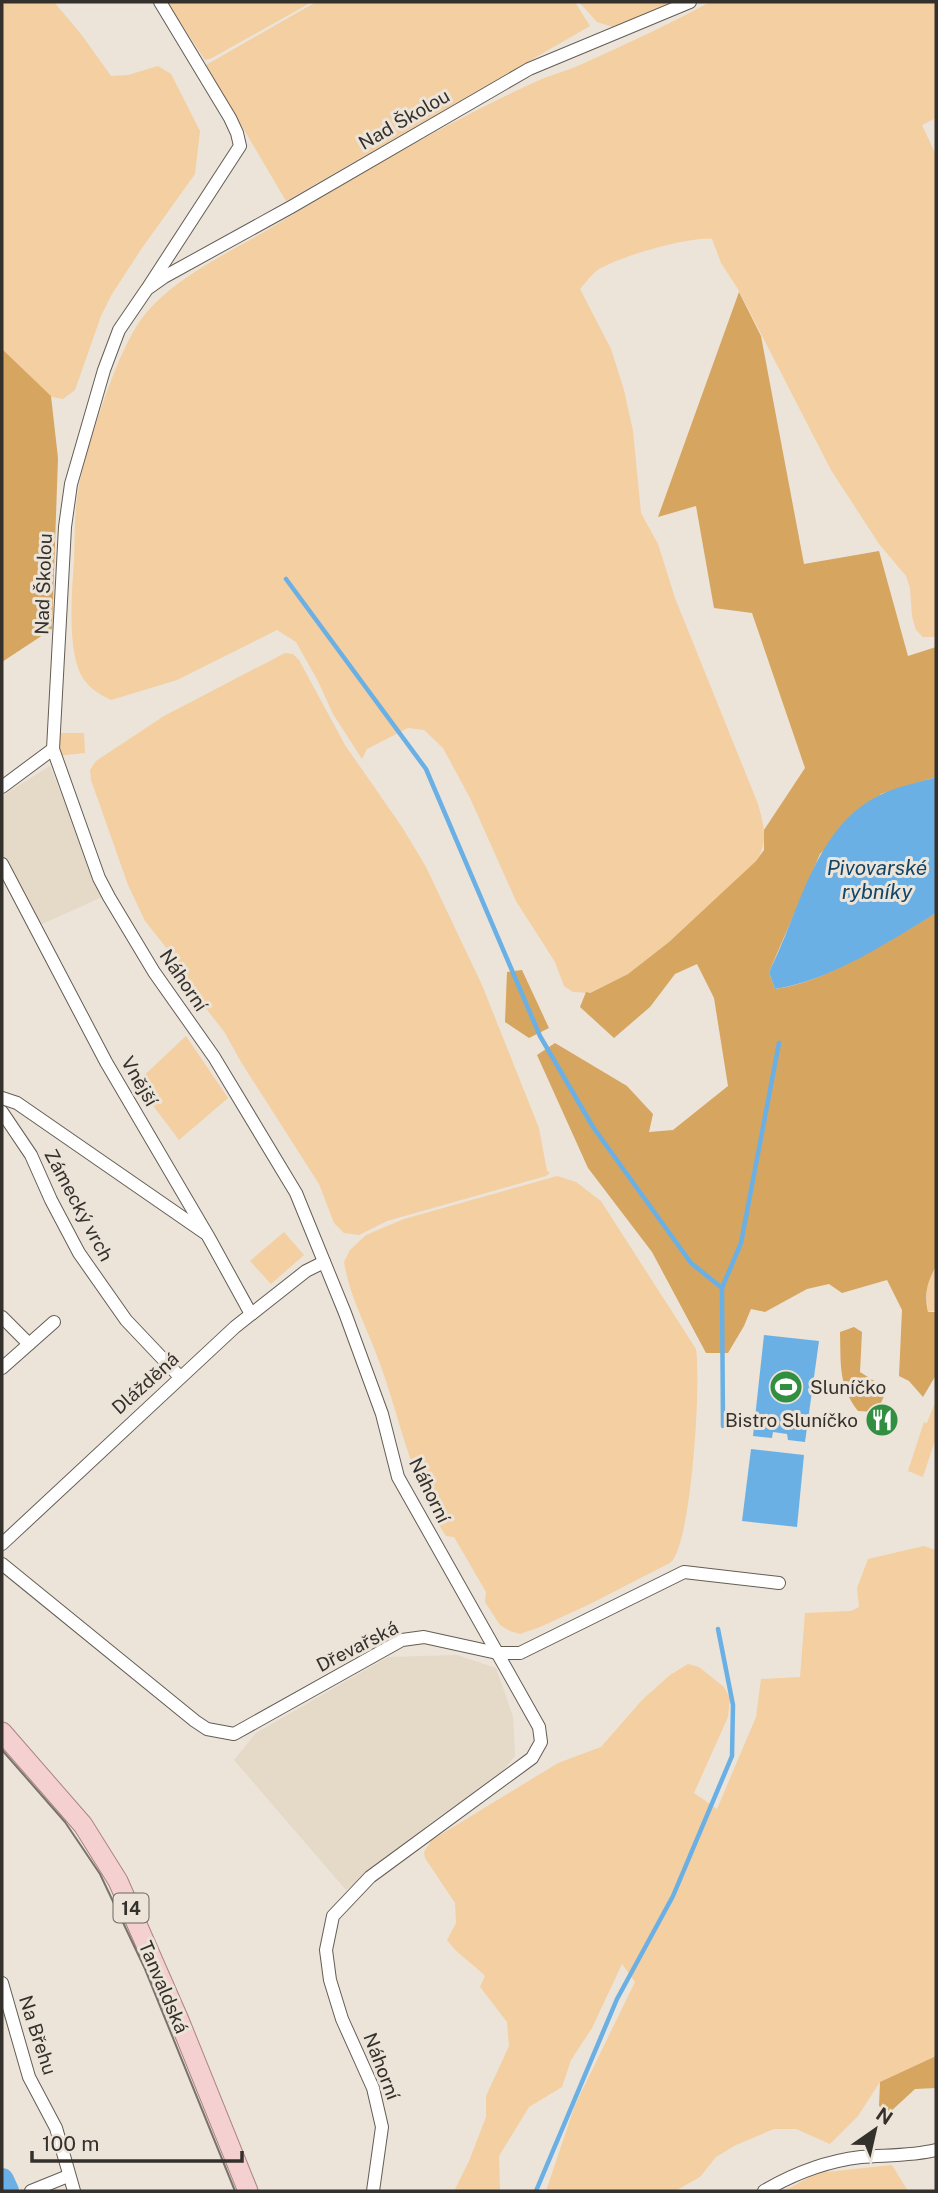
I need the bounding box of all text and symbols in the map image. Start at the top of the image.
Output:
street label: Nad Školou [355,84,453,154]
street label: Nad Školou [30,533,56,635]
water label: Pivovarské rybníky [827,855,927,904]
street label: Náhorní [155,945,213,1015]
street label: Vnější [117,1052,163,1110]
street label: Zámecký vrch [40,1145,118,1265]
street label: Dlážděná [107,1347,183,1419]
sports icon: Sluníčko [767,1368,805,1406]
place label: Sluníčko [810,1376,886,1398]
restaurant icon: Bistro Sluníčko [863,1401,901,1439]
place label: Bistro Sluníčko [725,1409,858,1431]
street label: Náhorní [405,1454,455,1526]
street label: Dřevařská [312,1616,402,1676]
road number: 14 [114,1894,148,1922]
street label: Tanvaldská [135,1937,193,2037]
street label: Na Břehu [15,1993,61,2077]
street label: Náhorní [359,2030,405,2103]
north arrow [840,2095,910,2165]
text: N [872,2103,897,2129]
scale bar [32,2120,242,2164]
text: 100 m [42,2131,99,2156]

